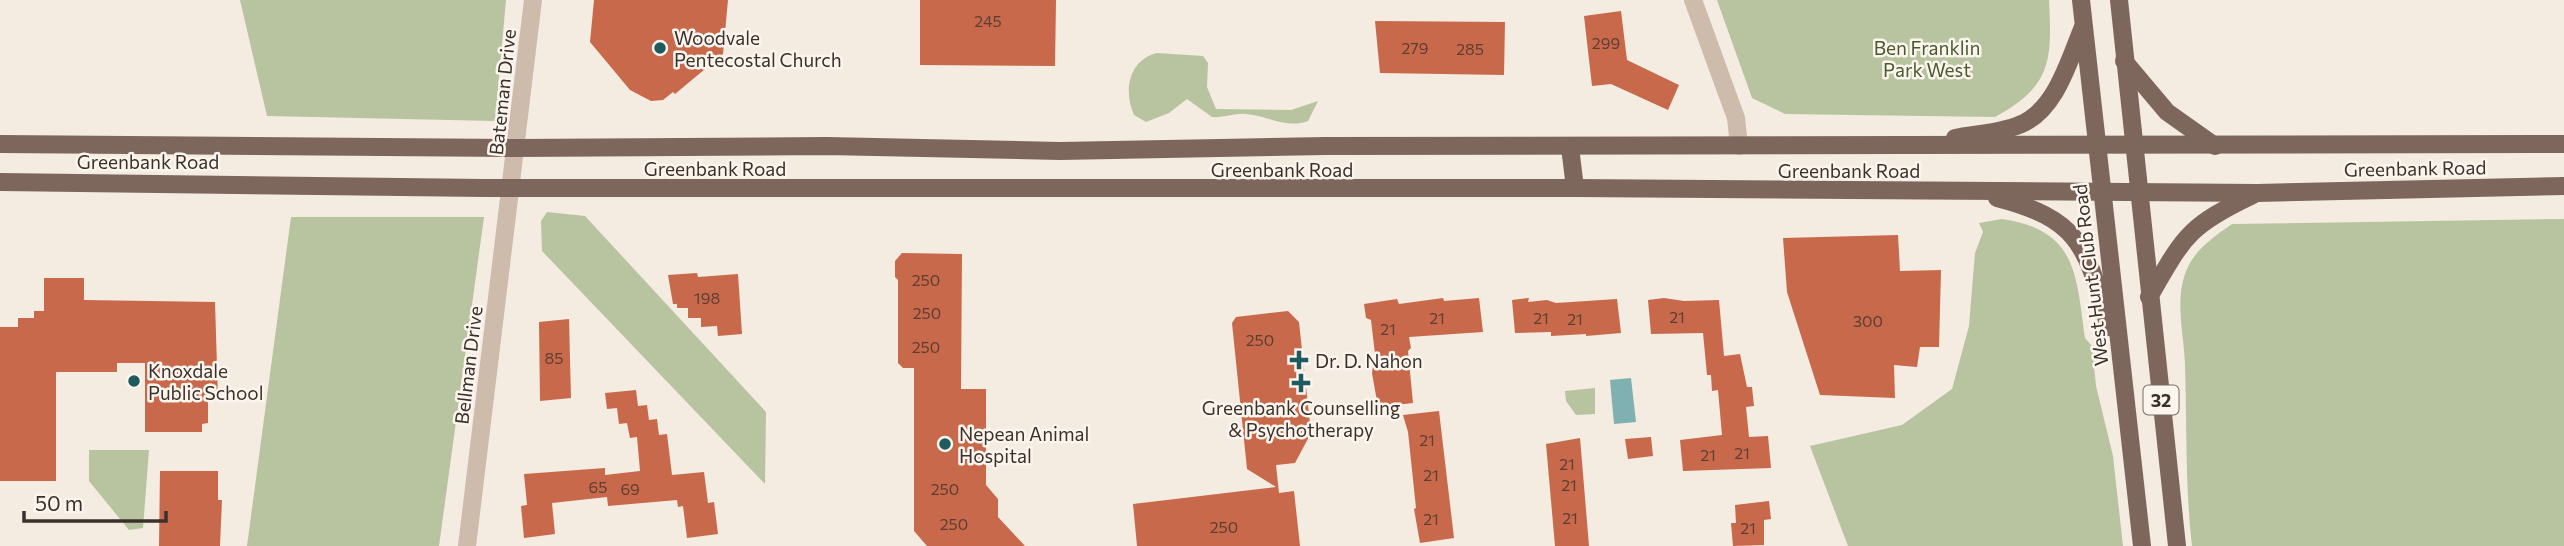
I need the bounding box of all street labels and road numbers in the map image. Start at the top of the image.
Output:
street label: Bateman Drive [484,28,520,156]
street label: Greenbank Road [77,150,219,173]
street label: Greenbank Road [2344,155,2486,181]
street label: Greenbank Road [644,157,786,180]
street label: Greenbank Road [1211,158,1353,181]
street label: Greenbank Road [1778,159,1920,182]
street label: West Hunt Club Road [2067,183,2113,367]
street label: Bellman Drive [449,305,487,425]
road number: 32 [2144,386,2178,414]

